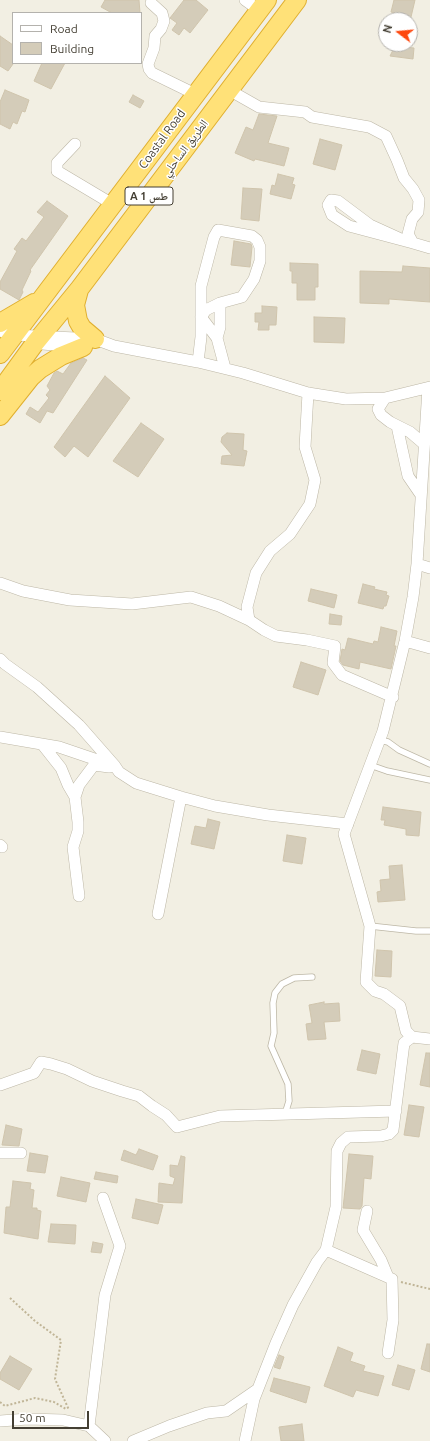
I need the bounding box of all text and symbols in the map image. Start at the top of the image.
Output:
legend [12,12,142,64]
north arrow [378,12,418,52]
text: Road [50,22,78,35]
text: N [381,23,394,35]
text: Building [50,42,94,55]
street label: Coastal Road [136,106,188,172]
street label: الطريق الساحلي [159,117,211,179]
road number: A 1 طس [125,187,173,205]
scale bar [14,1403,91,1429]
text: 50 m [19,1411,46,1424]

